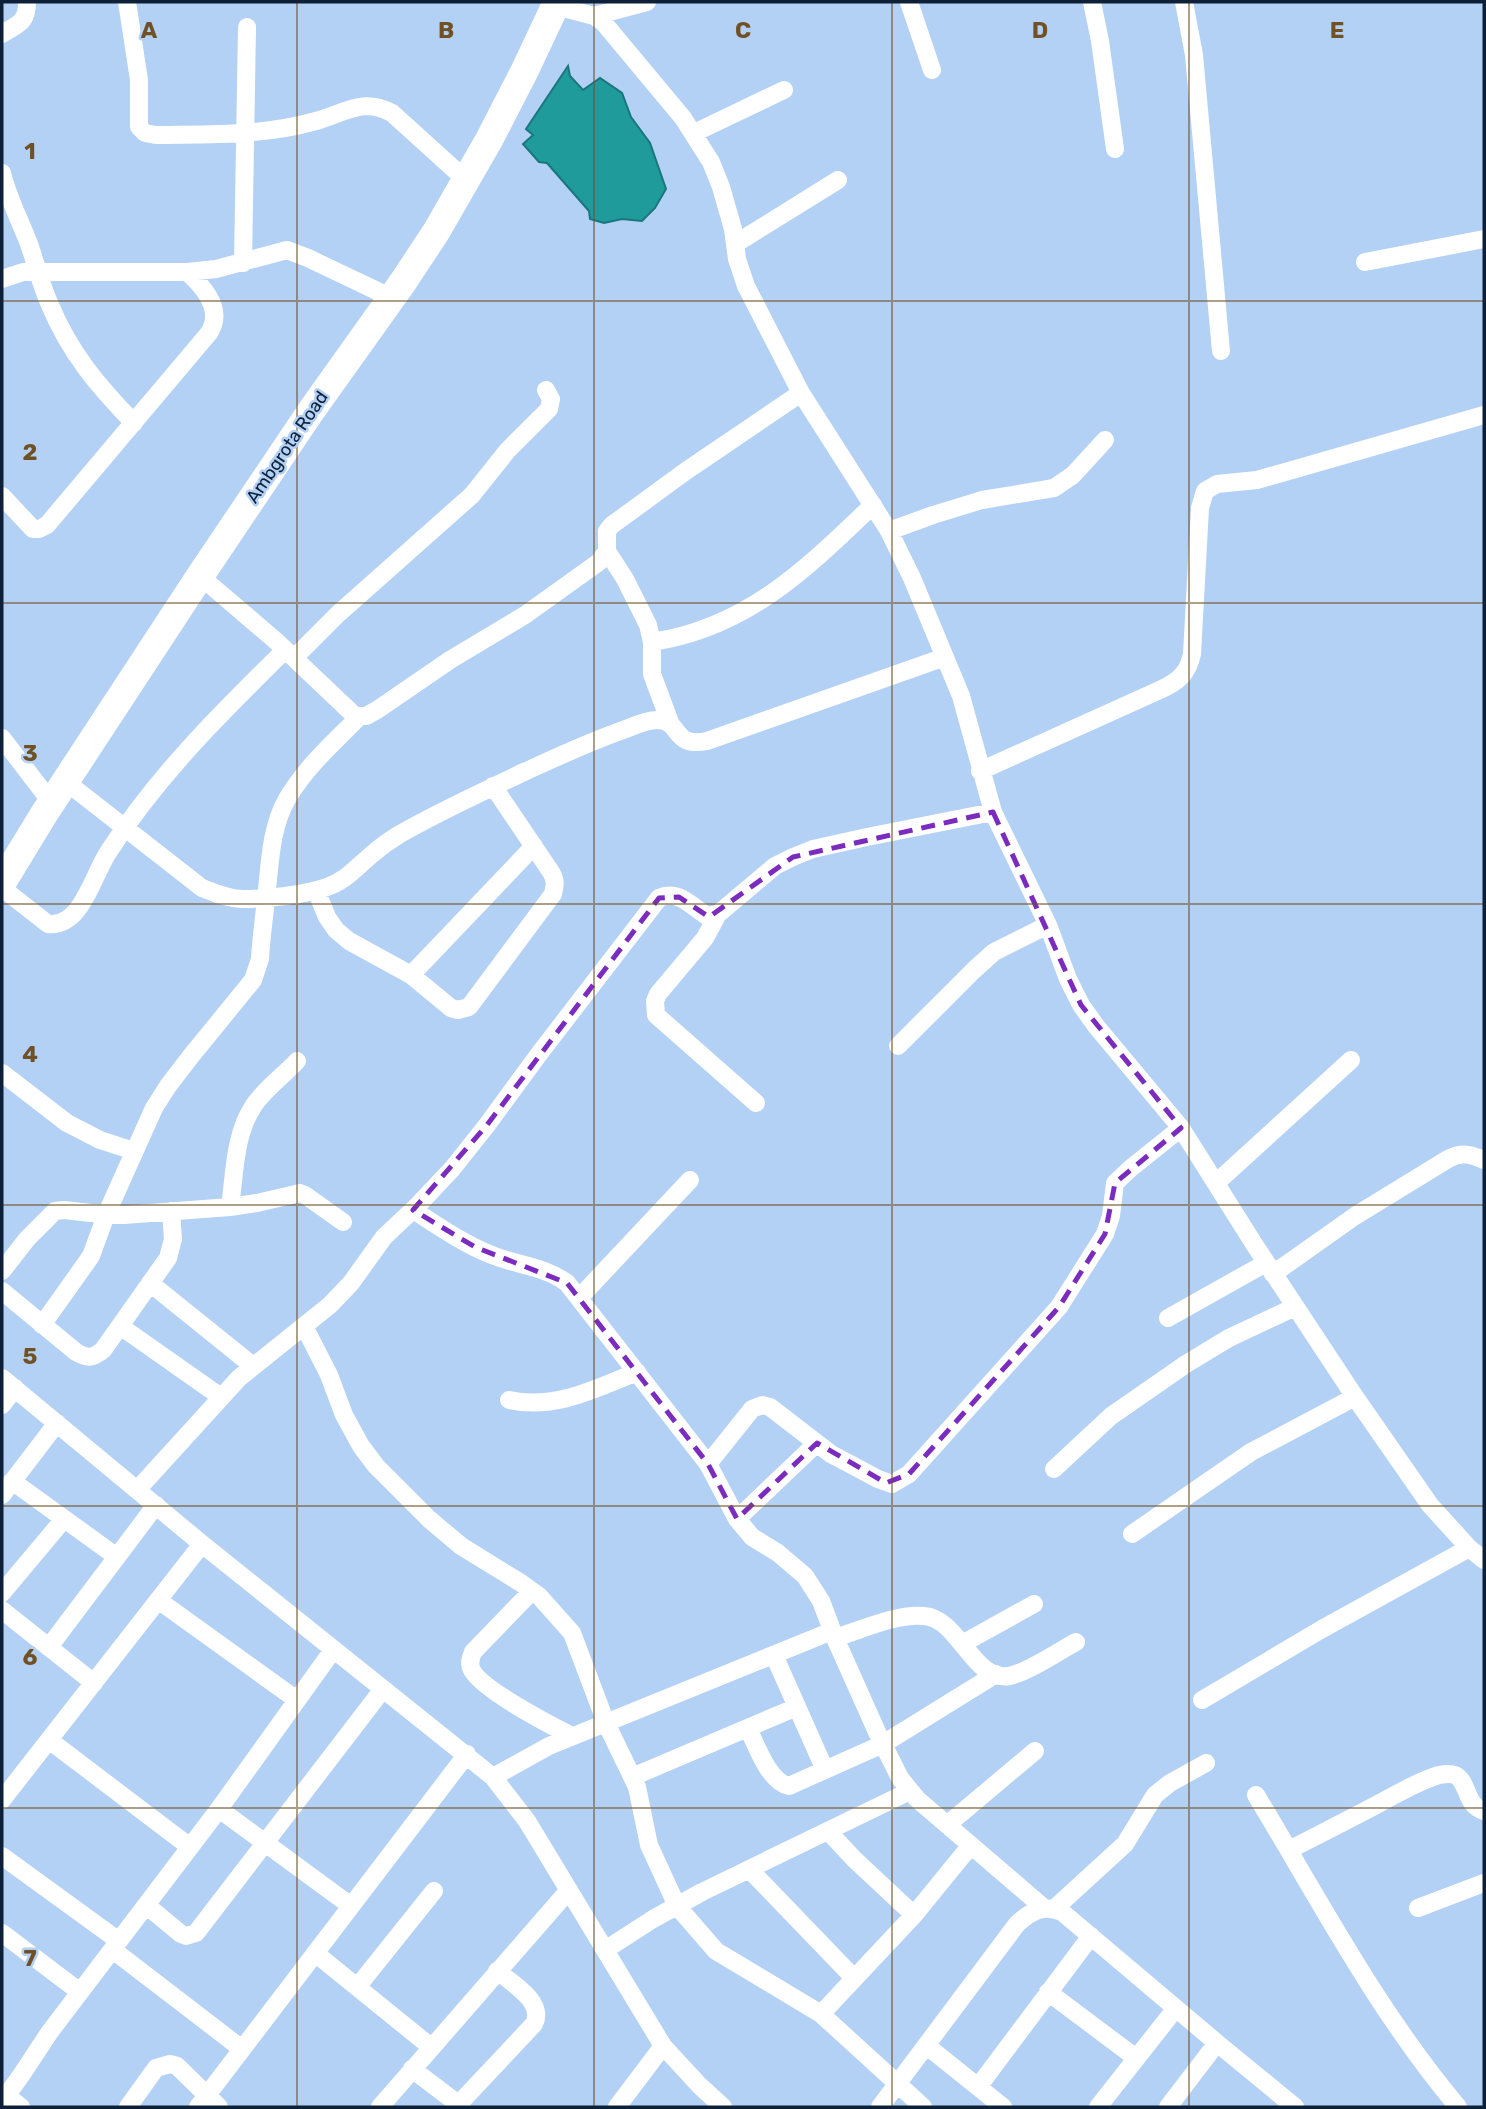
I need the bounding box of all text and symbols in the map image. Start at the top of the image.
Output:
text: A [141,16,158,44]
text: B [438,16,454,44]
text: C [735,16,751,44]
text: D [1032,16,1048,44]
text: E [1330,16,1344,44]
text: 1 [24,137,36,165]
street label: Ambgrota Road [241,387,333,507]
text: 2 [23,438,37,466]
text: 3 [22,739,38,767]
text: 4 [22,1040,38,1068]
text: 5 [23,1342,38,1370]
text: 6 [23,1643,38,1671]
text: 7 [23,1944,37,1972]

